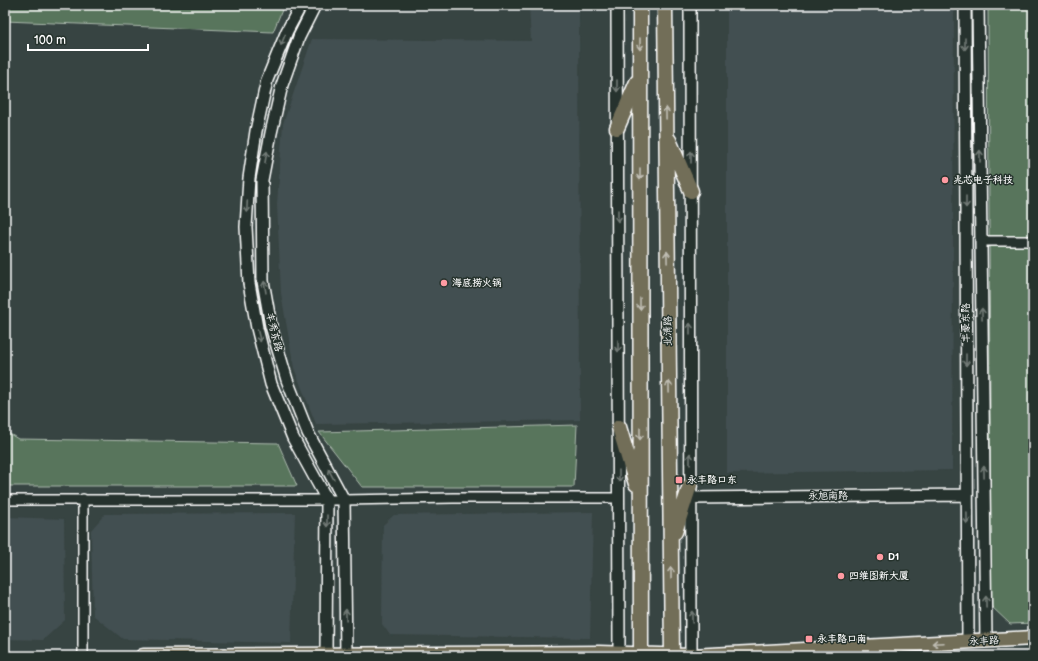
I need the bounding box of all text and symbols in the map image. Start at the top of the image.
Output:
scale bar [28,26,148,52]
text: 100 m [34,33,66,48]
one-way arrow [279,33,287,45]
one-way arrow [636,37,644,50]
one-way arrow [961,37,969,50]
one-way arrow [613,79,621,92]
one-way arrow [662,107,670,120]
one-way arrow [976,150,984,163]
one-way arrow [263,151,271,164]
one-way arrow [687,151,695,164]
one-way arrow [636,167,644,180]
place label: 兆芯电子科技 [953,174,1013,186]
marker: 兆芯电子科技 [940,175,950,185]
one-way arrow [962,195,970,208]
one-way arrow [244,200,251,213]
one-way arrow [614,209,622,222]
one-way arrow [663,251,671,264]
place label: 海底捞火锅 [452,277,502,289]
marker: 海底捞火锅 [439,278,449,288]
one-way arrow [260,280,268,293]
one-way arrow [636,297,644,310]
street label: 丰豪东路 [960,303,972,343]
one-way arrow [978,308,986,321]
street label: 丰秀东路 [263,311,285,353]
street label: 北清路 [662,316,674,346]
one-way arrow [686,323,694,336]
one-way arrow [256,329,264,342]
one-way arrow [614,339,622,352]
one-way arrow [962,353,970,366]
one-way arrow [665,381,673,394]
one-way arrow [636,427,644,440]
one-way arrow [686,453,694,466]
one-way arrow [980,466,988,479]
one-way arrow [326,468,334,480]
one-way arrow [615,469,623,482]
place label: 永丰路口东 [687,474,737,486]
marker: 永丰路口东 [674,475,684,485]
street label: 永旭南路 [808,490,848,502]
one-way arrow [963,511,971,524]
one-way arrow [323,514,331,527]
place label: D1 [888,551,899,563]
marker: D1 [875,552,885,562]
one-way arrow [667,567,675,580]
place label: 四维图新大厦 [849,570,909,582]
marker: 四维图新大厦 [836,571,846,581]
one-way arrow [982,596,990,609]
one-way arrow [342,609,349,622]
one-way arrow [688,611,695,624]
place label: 永丰路口南 [817,633,867,645]
marker: 永丰路口南 [804,634,814,644]
street label: 永丰路 [969,634,999,648]
one-way arrow [932,639,945,647]

